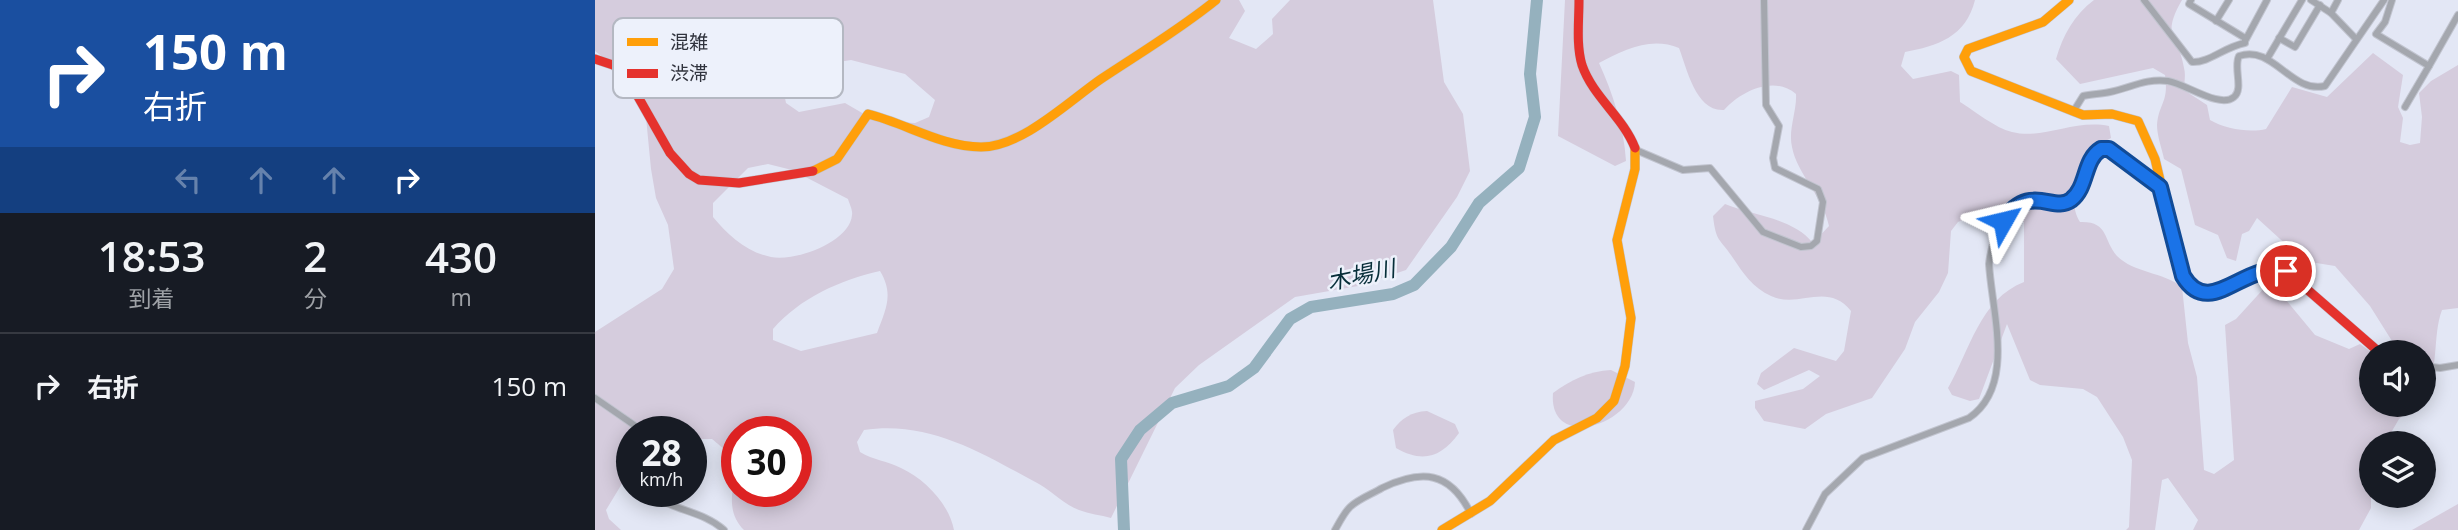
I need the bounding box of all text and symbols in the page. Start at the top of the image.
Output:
text: 150 m [143,18,288,84]
legend [613,18,843,98]
icon: right [28,28,119,119]
text: 混雑 [670,29,708,55]
text: 渋滞 [670,60,708,86]
text: 右折 [143,84,207,127]
icon: left [169,161,207,199]
icon: ahead [242,161,280,199]
icon: ahead [315,161,353,199]
icon: right [388,161,426,199]
position arrow [1966,184,2040,258]
text: 18:53 [98,227,205,284]
text: 2 [303,227,327,284]
text: 430 [425,228,497,285]
pin [2256,241,2316,301]
water label: 木場川 [1324,251,1401,297]
icon: arrive [2267,252,2305,290]
text: m [450,281,472,313]
text: 到着 [129,282,175,314]
text: 分 [304,282,327,314]
map controls [2359,340,2436,508]
button: sound [2359,340,2436,417]
icon: right [28,367,66,405]
text: 150 m [492,368,567,404]
text: 右折 [87,369,139,405]
speed limit sign: 30 [721,416,812,507]
text: 28 [641,429,682,476]
button: layers [2359,431,2436,508]
text: km/h [640,467,683,491]

